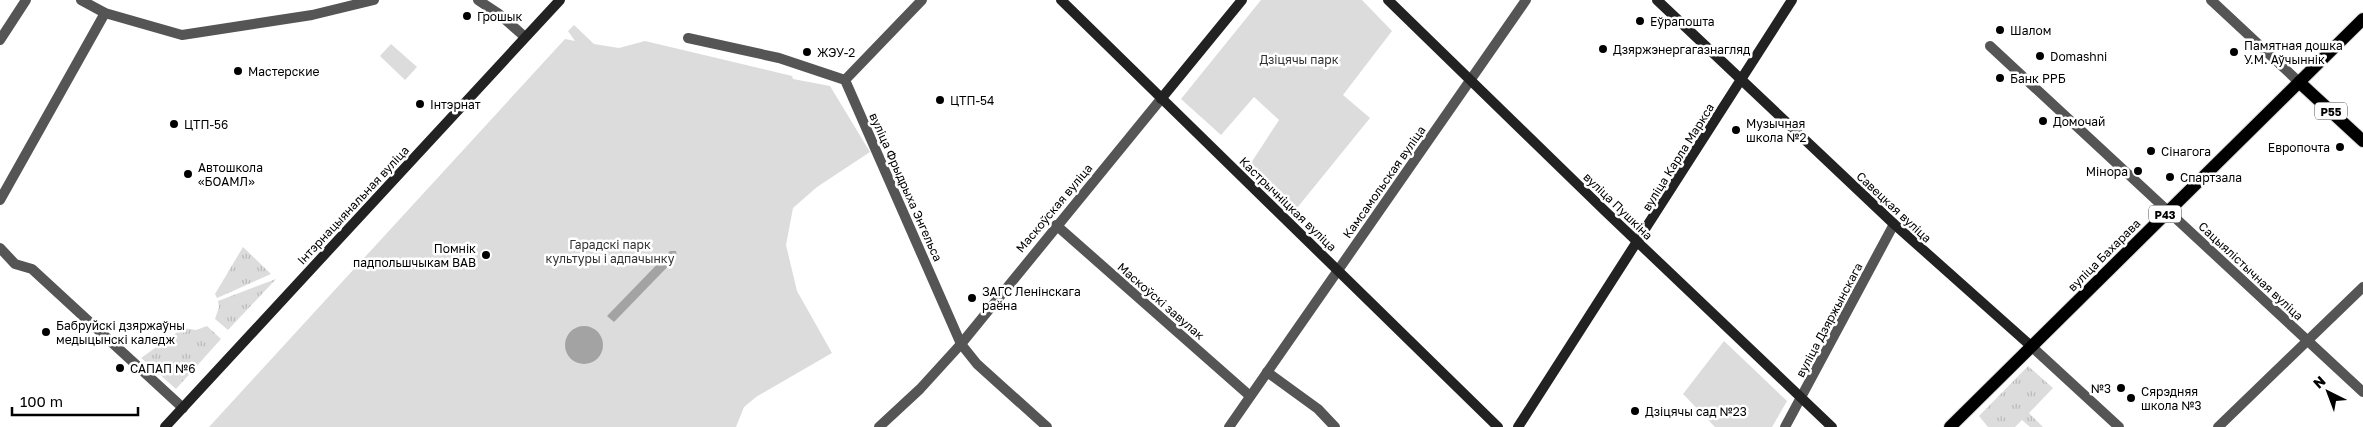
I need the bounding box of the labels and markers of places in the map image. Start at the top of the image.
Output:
place label: Грошык [477,9,522,24]
marker: Грошык [461,10,473,22]
place label: Еўрапошта [1650,14,1715,29]
marker: Еўрапошта [1634,15,1646,27]
place label: Шалом [2010,23,2051,38]
marker: Шалом [1994,24,2006,36]
place label: Памятная дошка У.М. Аўчыннік [2244,38,2343,67]
place label: Дзяржэнергагазнагляд [1613,42,1750,57]
marker: Дзяржэнергагазнагляд [1597,43,1609,55]
place label: ЖЭУ-2 [817,45,855,60]
marker: ЖЭУ-2 [801,46,813,58]
marker: Памятная дошка У.М. Аўчыннік [2228,46,2240,58]
place label: Domashni [2050,49,2107,64]
marker: Domashni [2034,50,2046,62]
place label: Мастерские [248,64,320,79]
marker: Мастерские [232,65,244,77]
place label: Банк РРБ [2010,71,2066,86]
marker: Банк РРБ [1994,72,2006,84]
place label: ЦТП-54 [950,93,994,108]
marker: ЦТП-54 [934,94,946,106]
place label: Інтэрнат [430,97,481,112]
marker: Інтэрнат [414,98,426,110]
place label: Домочай [2053,114,2105,129]
marker: Домочай [2037,115,2049,127]
place label: Музычная школа №2 [1746,116,1806,145]
place label: ЦТП-56 [184,117,228,132]
marker: ЦТП-56 [168,118,180,130]
marker: Музычная школа №2 [1730,124,1742,136]
place label: Европочта [2268,140,2330,155]
marker: Европочта [2334,141,2346,153]
place label: Сінагога [2161,144,2211,159]
marker: Сінагога [2145,145,2157,157]
place label: Автошкола «БОАМЛ» [198,160,263,189]
place label: Мінора [2086,164,2128,179]
marker: Мінора [2132,165,2144,177]
marker: Автошкола «БОАМЛ» [182,168,194,180]
place label: Спартзала [2180,170,2242,185]
marker: Спартзала [2164,171,2176,183]
place label: Помнік падпольшчыкам ВАВ [353,241,476,270]
marker: Помнік падпольшчыкам ВАВ [480,249,492,261]
place label: ЗАГС Ленінскага раёна [982,284,1081,313]
marker: ЗАГС Ленінскага раёна [966,292,978,304]
place label: Бабруйскі дзяржаўны медыцынскі каледж [56,318,185,347]
marker: Бабруйскі дзяржаўны медыцынскі каледж [40,326,52,338]
place label: САПАП №6 [130,361,195,376]
marker: САПАП №6 [114,362,126,374]
place label: №3 [2091,381,2111,396]
marker: №3 [2115,382,2127,394]
place label: Сярэдняя школа №3 [2141,384,2201,413]
marker: Сярэдняя школа №3 [2125,392,2137,404]
place label: Дзіцячы сад №23 [1645,404,1747,419]
marker: Дзіцячы сад №23 [1629,405,1641,417]

